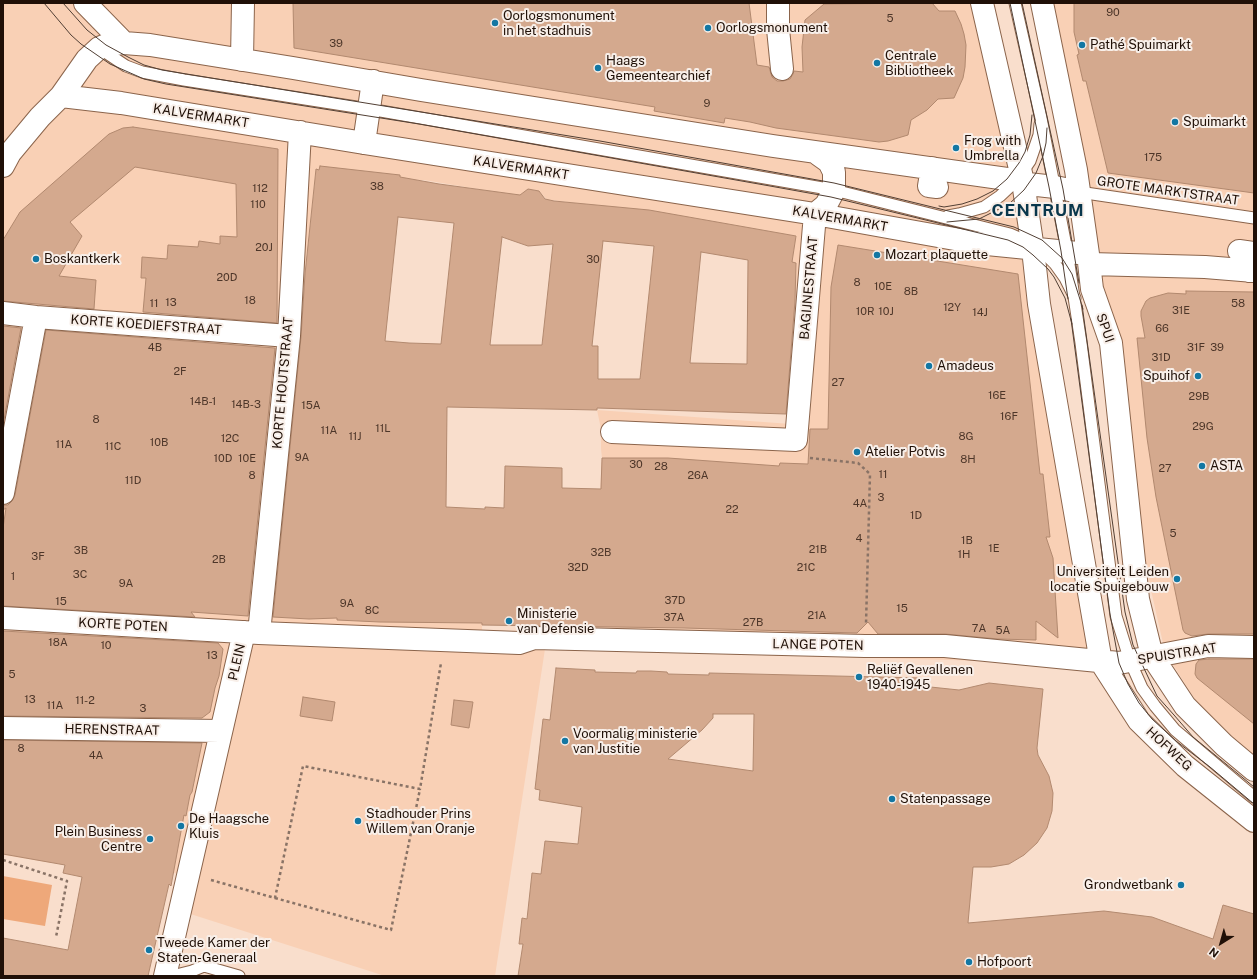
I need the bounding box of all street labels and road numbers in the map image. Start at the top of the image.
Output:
street label: KALVERMARKT [152,101,250,131]
street label: KALVERMARKT [472,153,570,183]
street label: GROTE MARKTSTRAAT [1096,173,1240,209]
street label: KALVERMARKT [791,203,889,235]
street label: BAGIJNESTRAAT [797,236,821,340]
street label: SPUI [1093,311,1117,345]
street label: KORTE KOEDIEFSTRAAT [70,312,222,338]
street label: KORTE HOUTSTRAAT [269,316,297,450]
street label: KORTE POTEN [78,615,168,635]
street label: LANGE POTEN [772,636,864,654]
street label: SPUISTRAAT [1136,640,1218,668]
street label: PLEIN [225,642,249,682]
street label: HERENSTRAAT [64,721,160,739]
street label: HOFWEG [1143,724,1195,774]

